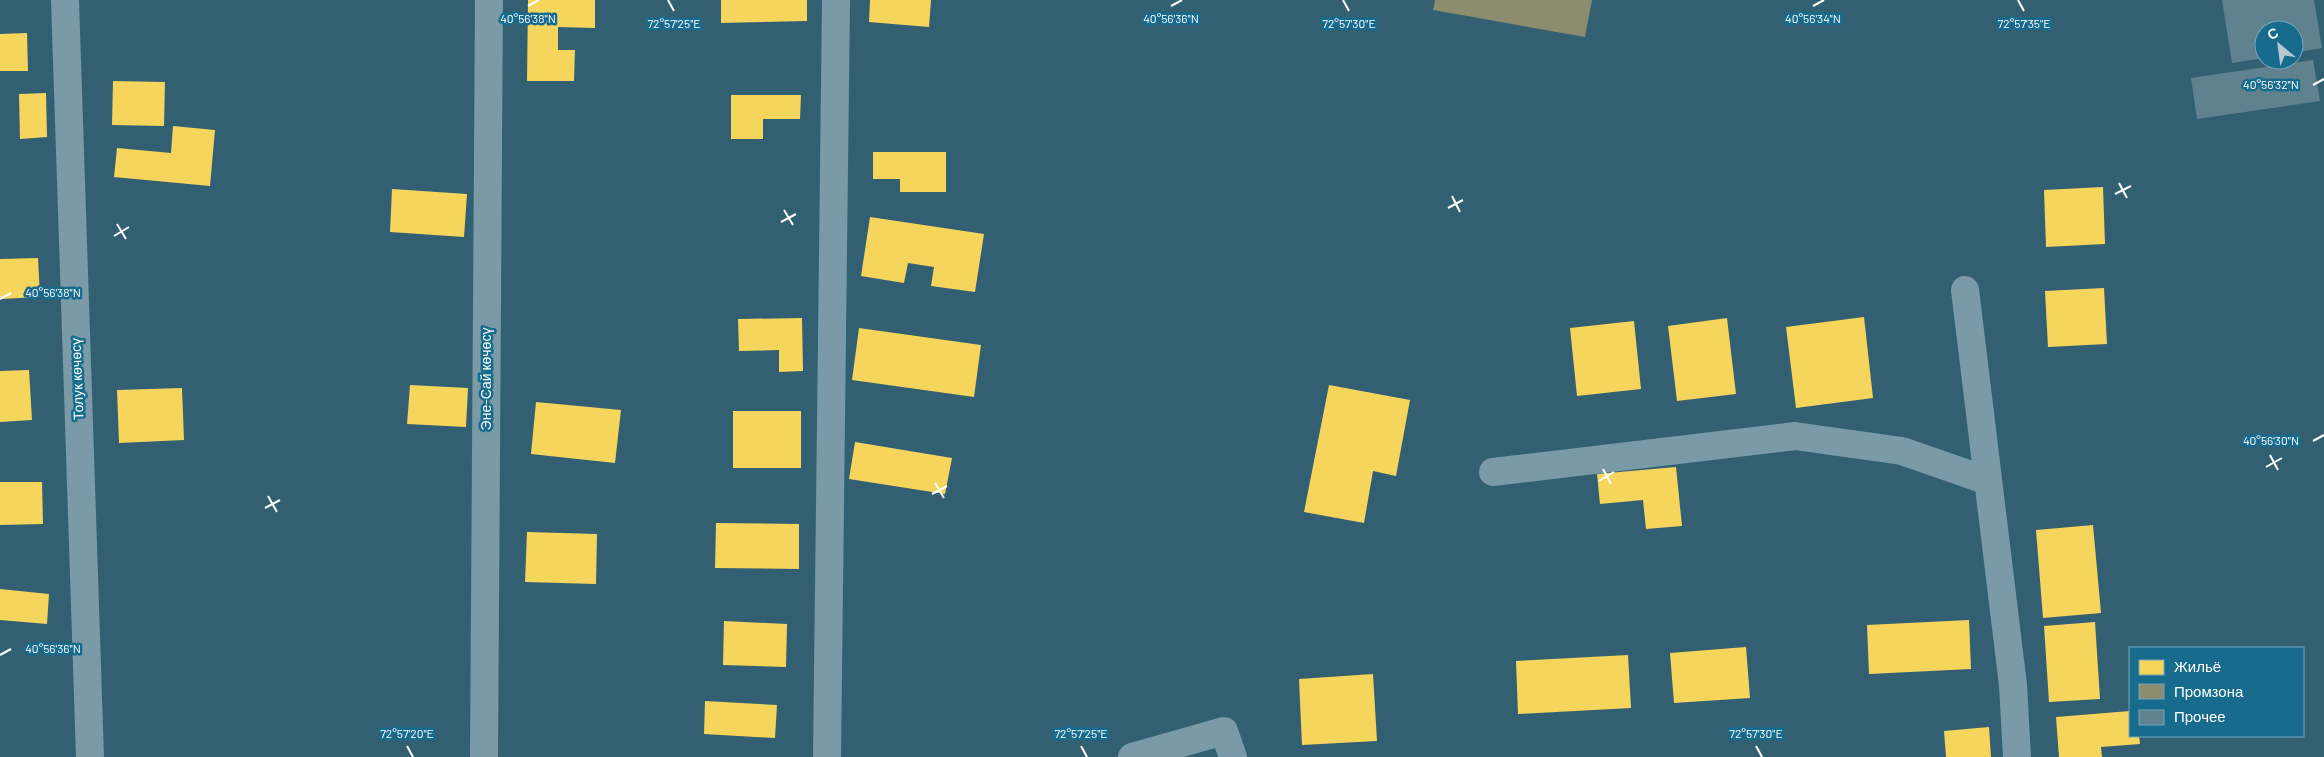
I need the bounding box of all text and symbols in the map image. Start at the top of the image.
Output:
text: 40°56'38"N [500,11,556,25]
text: 40°56'36"N [1143,11,1199,25]
text: 40°56'34"N [1785,11,1841,25]
text: 72°57'25"E [647,16,701,30]
text: 72°57'30"E [1322,16,1376,30]
text: 72°57'35"E [1998,16,2050,30]
north arrow [2254,20,2304,70]
text: С [2264,23,2281,43]
text: 40°56'32"N [2243,77,2299,91]
text: 40°56'38"N [25,285,81,299]
street label: Эне-Сай көчөсү [477,328,494,430]
street label: Толук көчөсү [67,338,86,420]
text: 40°56'30"N [2243,433,2299,447]
text: 40°56'36"N [25,641,81,655]
legend [2129,647,2304,737]
text: Жильё [2174,657,2221,675]
text: Промзона [2174,682,2244,700]
text: Прочее [2174,707,2226,725]
text: 72°57'20"E [380,726,434,740]
text: 72°57'25"E [1054,726,1108,740]
text: 72°57'30"E [1729,726,1783,740]

